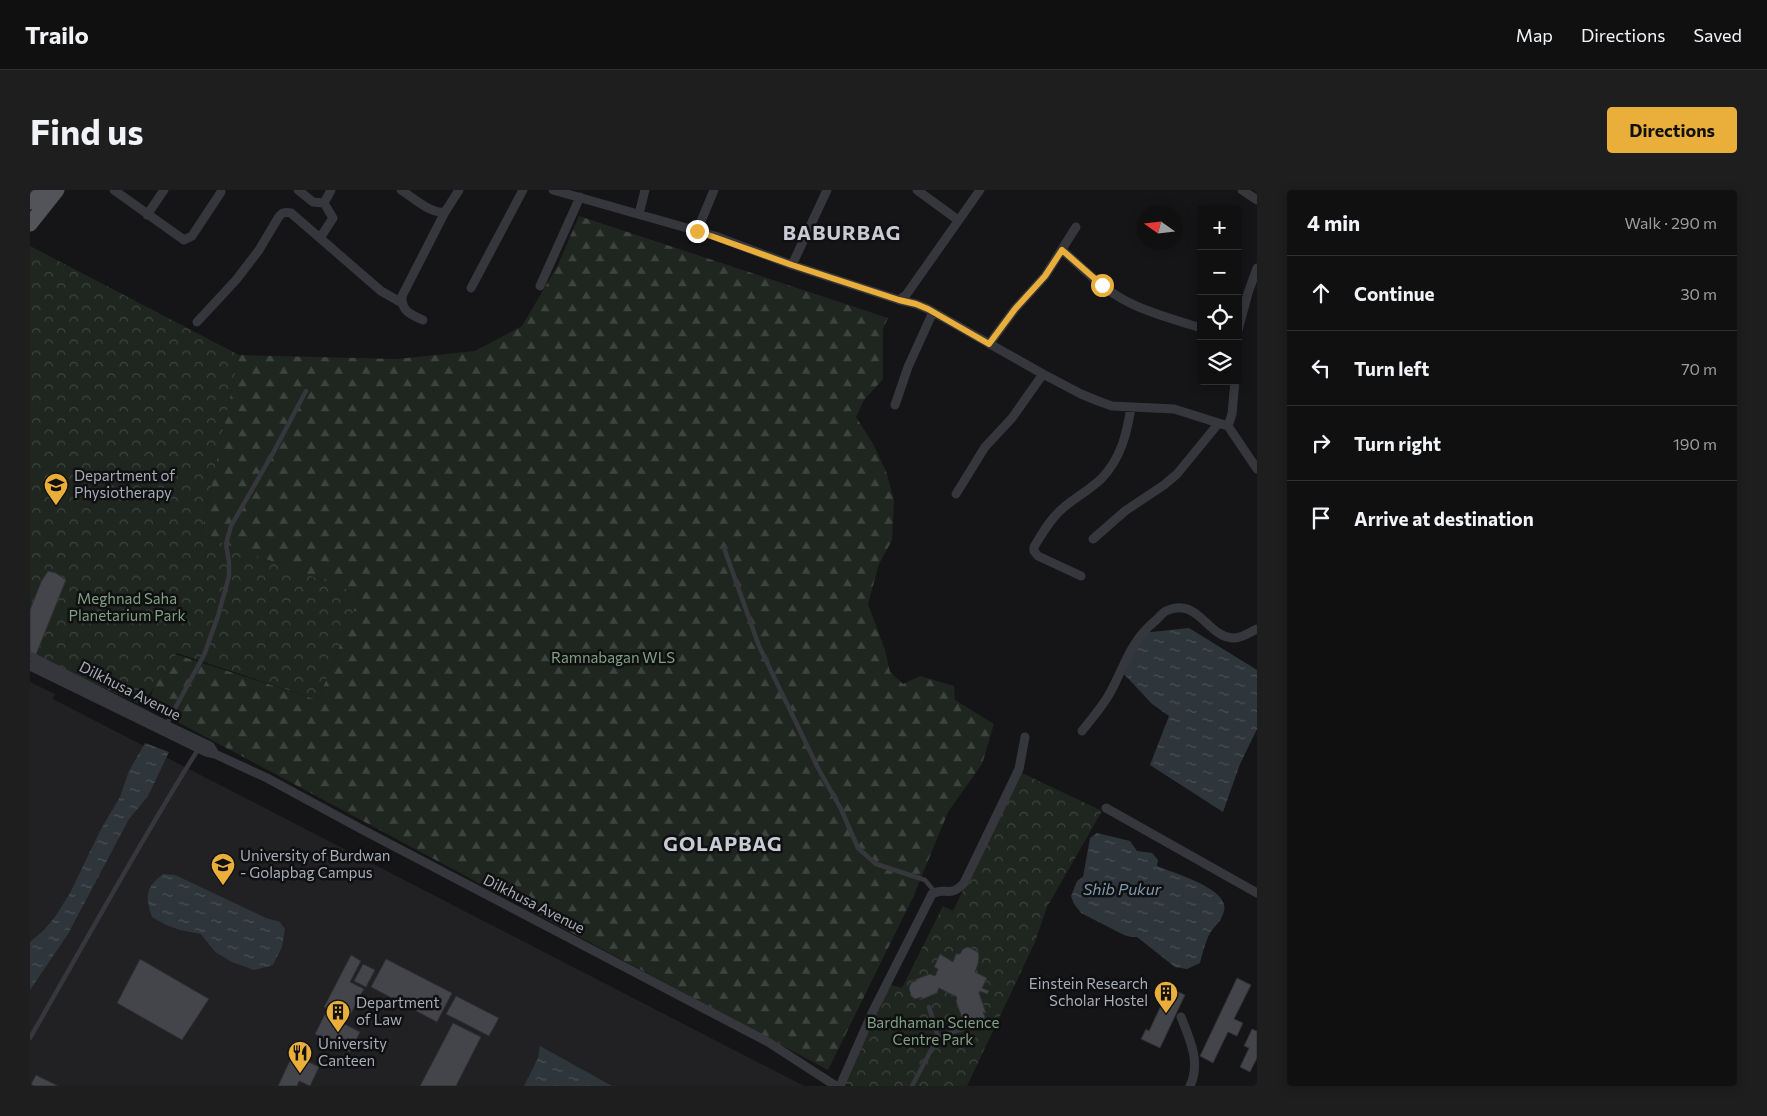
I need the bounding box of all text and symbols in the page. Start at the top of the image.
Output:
text: Trailo [25,20,89,49]
text: Map [1516,24,1553,46]
text: Directions [1581,24,1665,46]
text: Saved [1693,24,1742,46]
button: Directions [1607,107,1737,153]
text: Find us [30,109,144,152]
north arrow [1137,205,1182,250]
map controls [1197,205,1242,385]
button: + [1197,205,1242,250]
text: 4 min [1307,210,1360,235]
text: Walk · 290 m [1625,213,1717,232]
route end [686,220,709,243]
district label: BABURBAG [783,220,901,244]
button: − [1197,250,1242,295]
route start [1091,274,1114,297]
icon: ahead [1307,279,1335,307]
text: Continue [1354,282,1434,305]
text: 30 m [1680,284,1717,303]
button: locate [1197,295,1242,340]
button: layers [1197,340,1242,385]
icon: left [1307,354,1335,382]
text: Turn left [1354,357,1429,380]
text: 70 m [1681,359,1717,378]
icon: right [1307,429,1335,457]
text: Turn right [1354,432,1441,455]
text: 190 m [1673,434,1717,453]
place label: Department of Physiotherapy [74,466,175,501]
school or university icon: Department of Physiotherapy [43,472,69,506]
icon: arrive [1307,504,1335,532]
text: Arrive at destination [1354,507,1534,530]
park label: Meghnad Saha Planetarium Park [68,589,186,624]
park label: Ramnabagan WLS [551,648,675,666]
street label: Dilkhusa Avenue [77,657,184,723]
district label: GOLAPBAG [663,831,783,855]
place label: University of Burdwan - Golapbag Campus [240,846,390,881]
school or university icon: University of Burdwan - Golapbag Campus [210,852,236,886]
street label: Dilkhusa Avenue [481,870,588,936]
water label: Shib Pukur [1083,879,1162,898]
place label: Einstein Research Scholar Hostel [1029,974,1148,1009]
building icon: Einstein Research Scholar Hostel [1153,980,1179,1014]
place label: Department of Law [356,993,440,1028]
building icon: Department of Law [325,999,351,1033]
park label: Bardhaman Science Centre Park [867,1013,999,1048]
place label: University Canteen [318,1034,387,1069]
restaurant icon: University Canteen [287,1040,313,1074]

